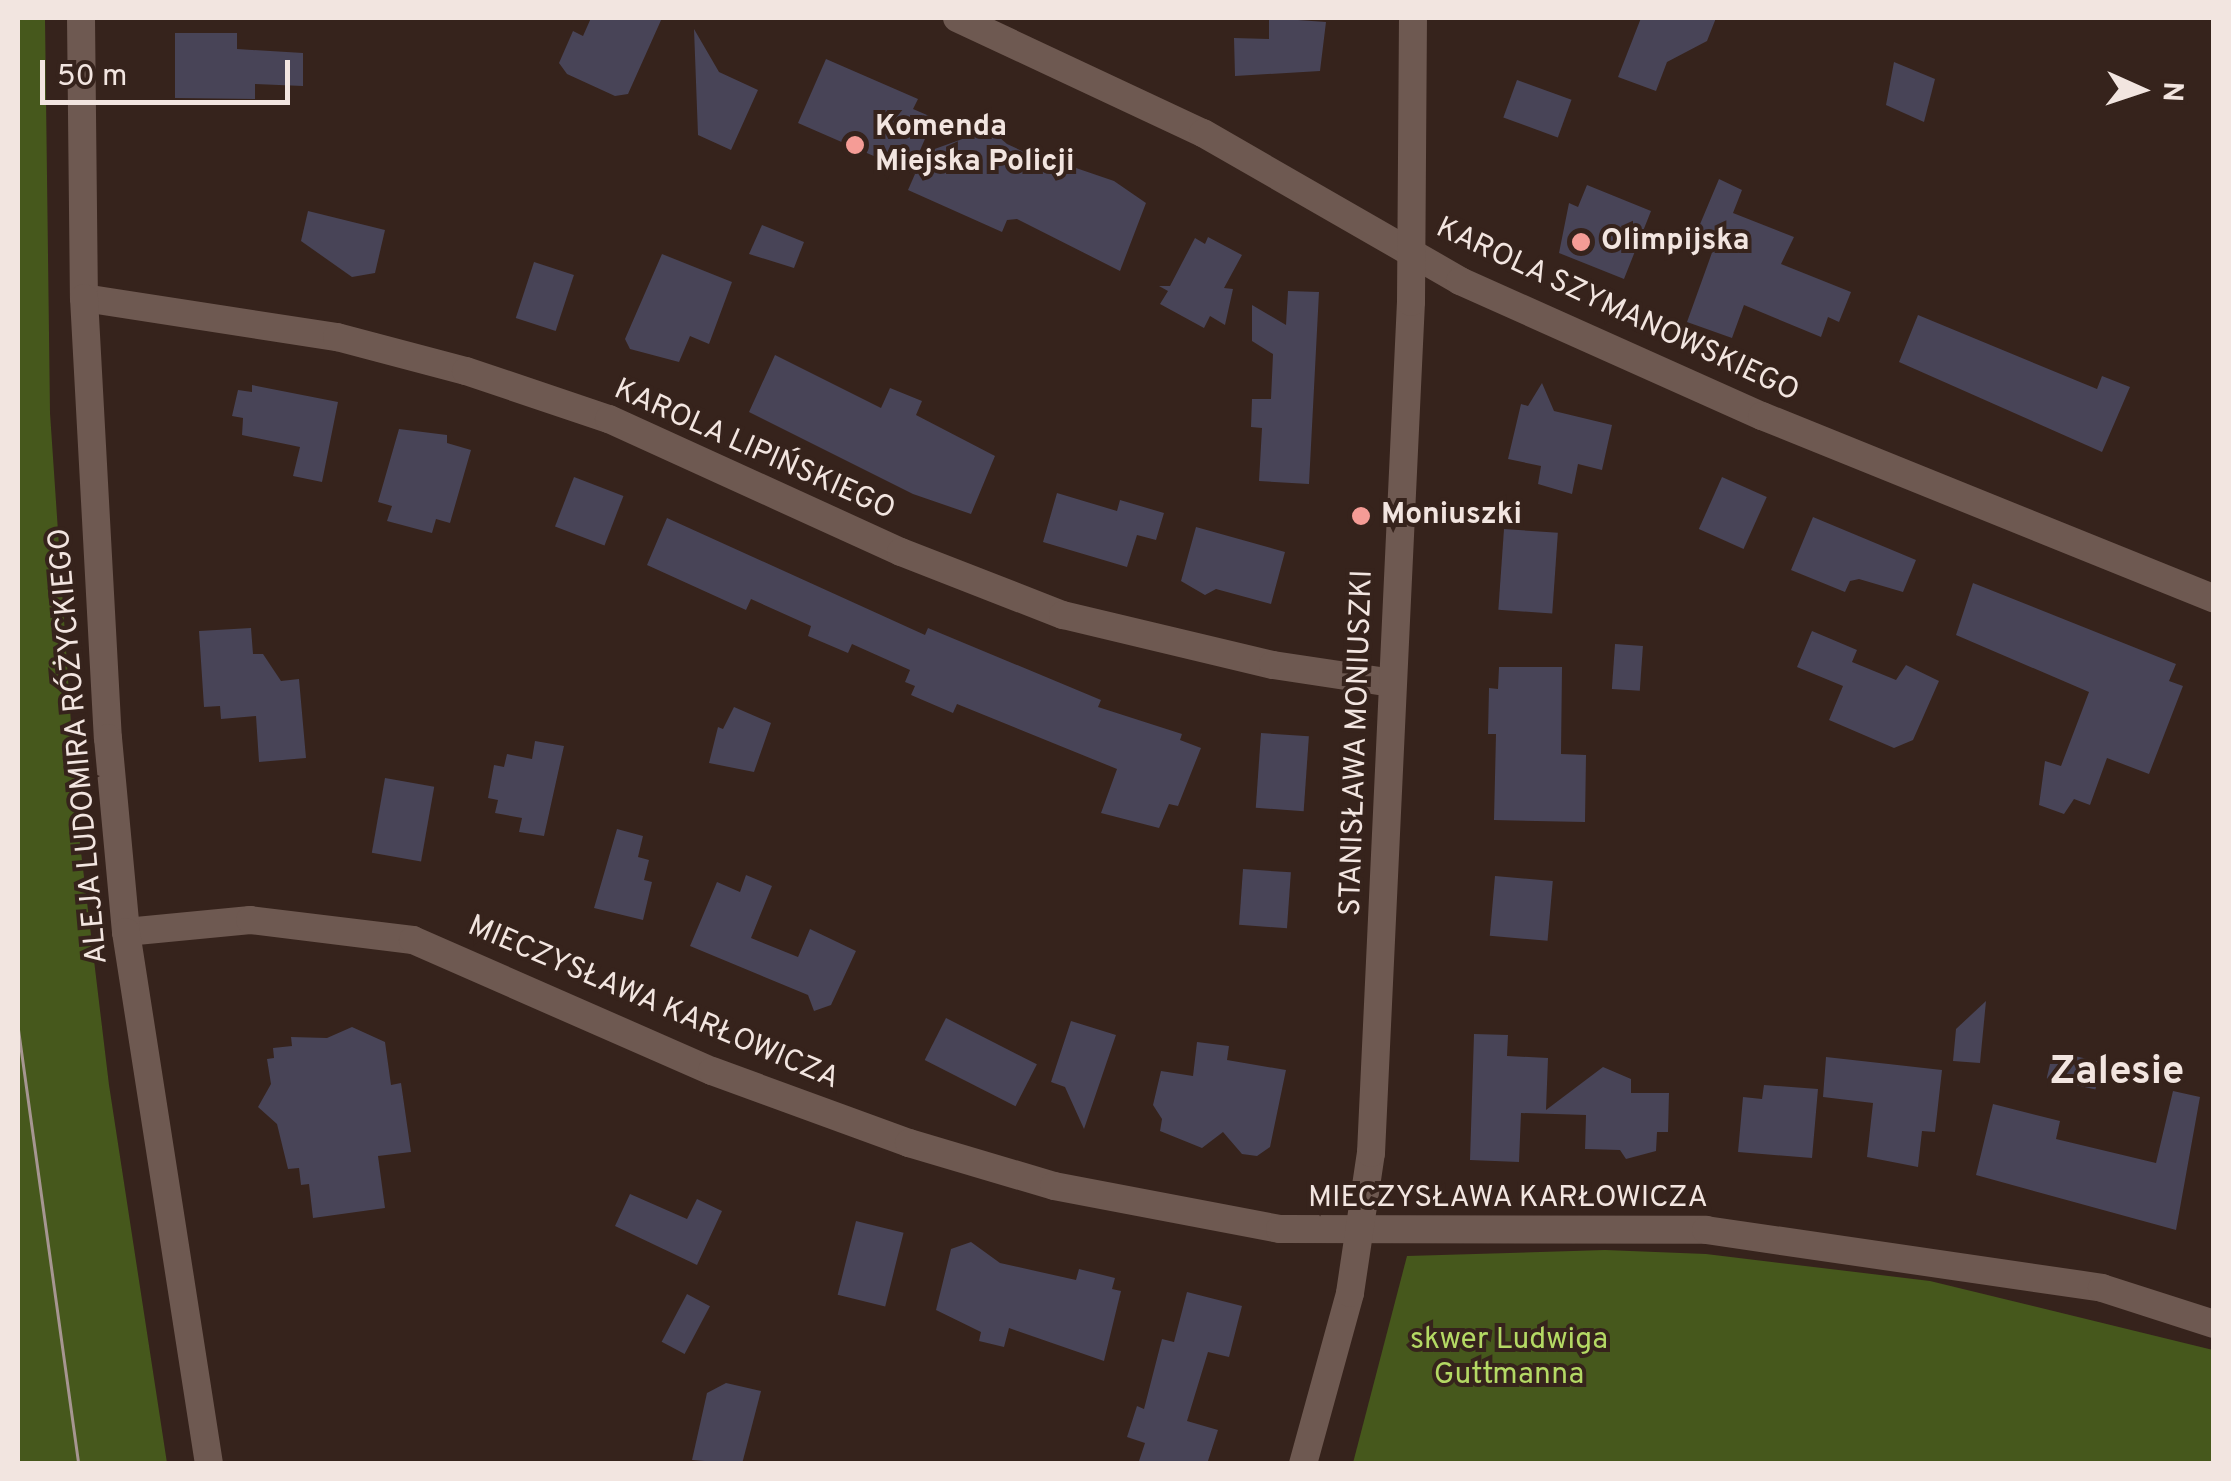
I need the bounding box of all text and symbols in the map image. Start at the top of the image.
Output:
scale bar [45,40,295,102]
north arrow [2091,40,2191,140]
text: 50 m [57,59,127,96]
text: N [2152,81,2189,103]
place label: Komenda Miejska Policji [875,110,1075,180]
marker: Komenda Miejska Policji [844,134,866,156]
street label: KAROLA SZYMANOWSKIEGO [1429,211,1805,411]
place label: Olimpijska [1601,224,1749,260]
marker: Olimpijska [1570,231,1592,253]
street label: KAROLA LIPIŃSKIEGO [607,372,901,530]
place label: Moniuszki [1381,498,1522,534]
marker: Moniuszki [1350,505,1372,527]
street label: ALEJA LUDOMIRA RÓŻYCKIEGO [43,525,117,967]
street label: STANISŁAWA MONIUSZKI [1334,569,1382,917]
street label: MIECZYSŁAWA KARŁOWICZA [461,909,845,1099]
district label: Zalesie [2050,1049,2184,1097]
street label: MIECZYSŁAWA KARŁOWICZA [1307,1181,1709,1217]
park label: skwer Ludwiga Guttmanna [1410,1323,1608,1394]

